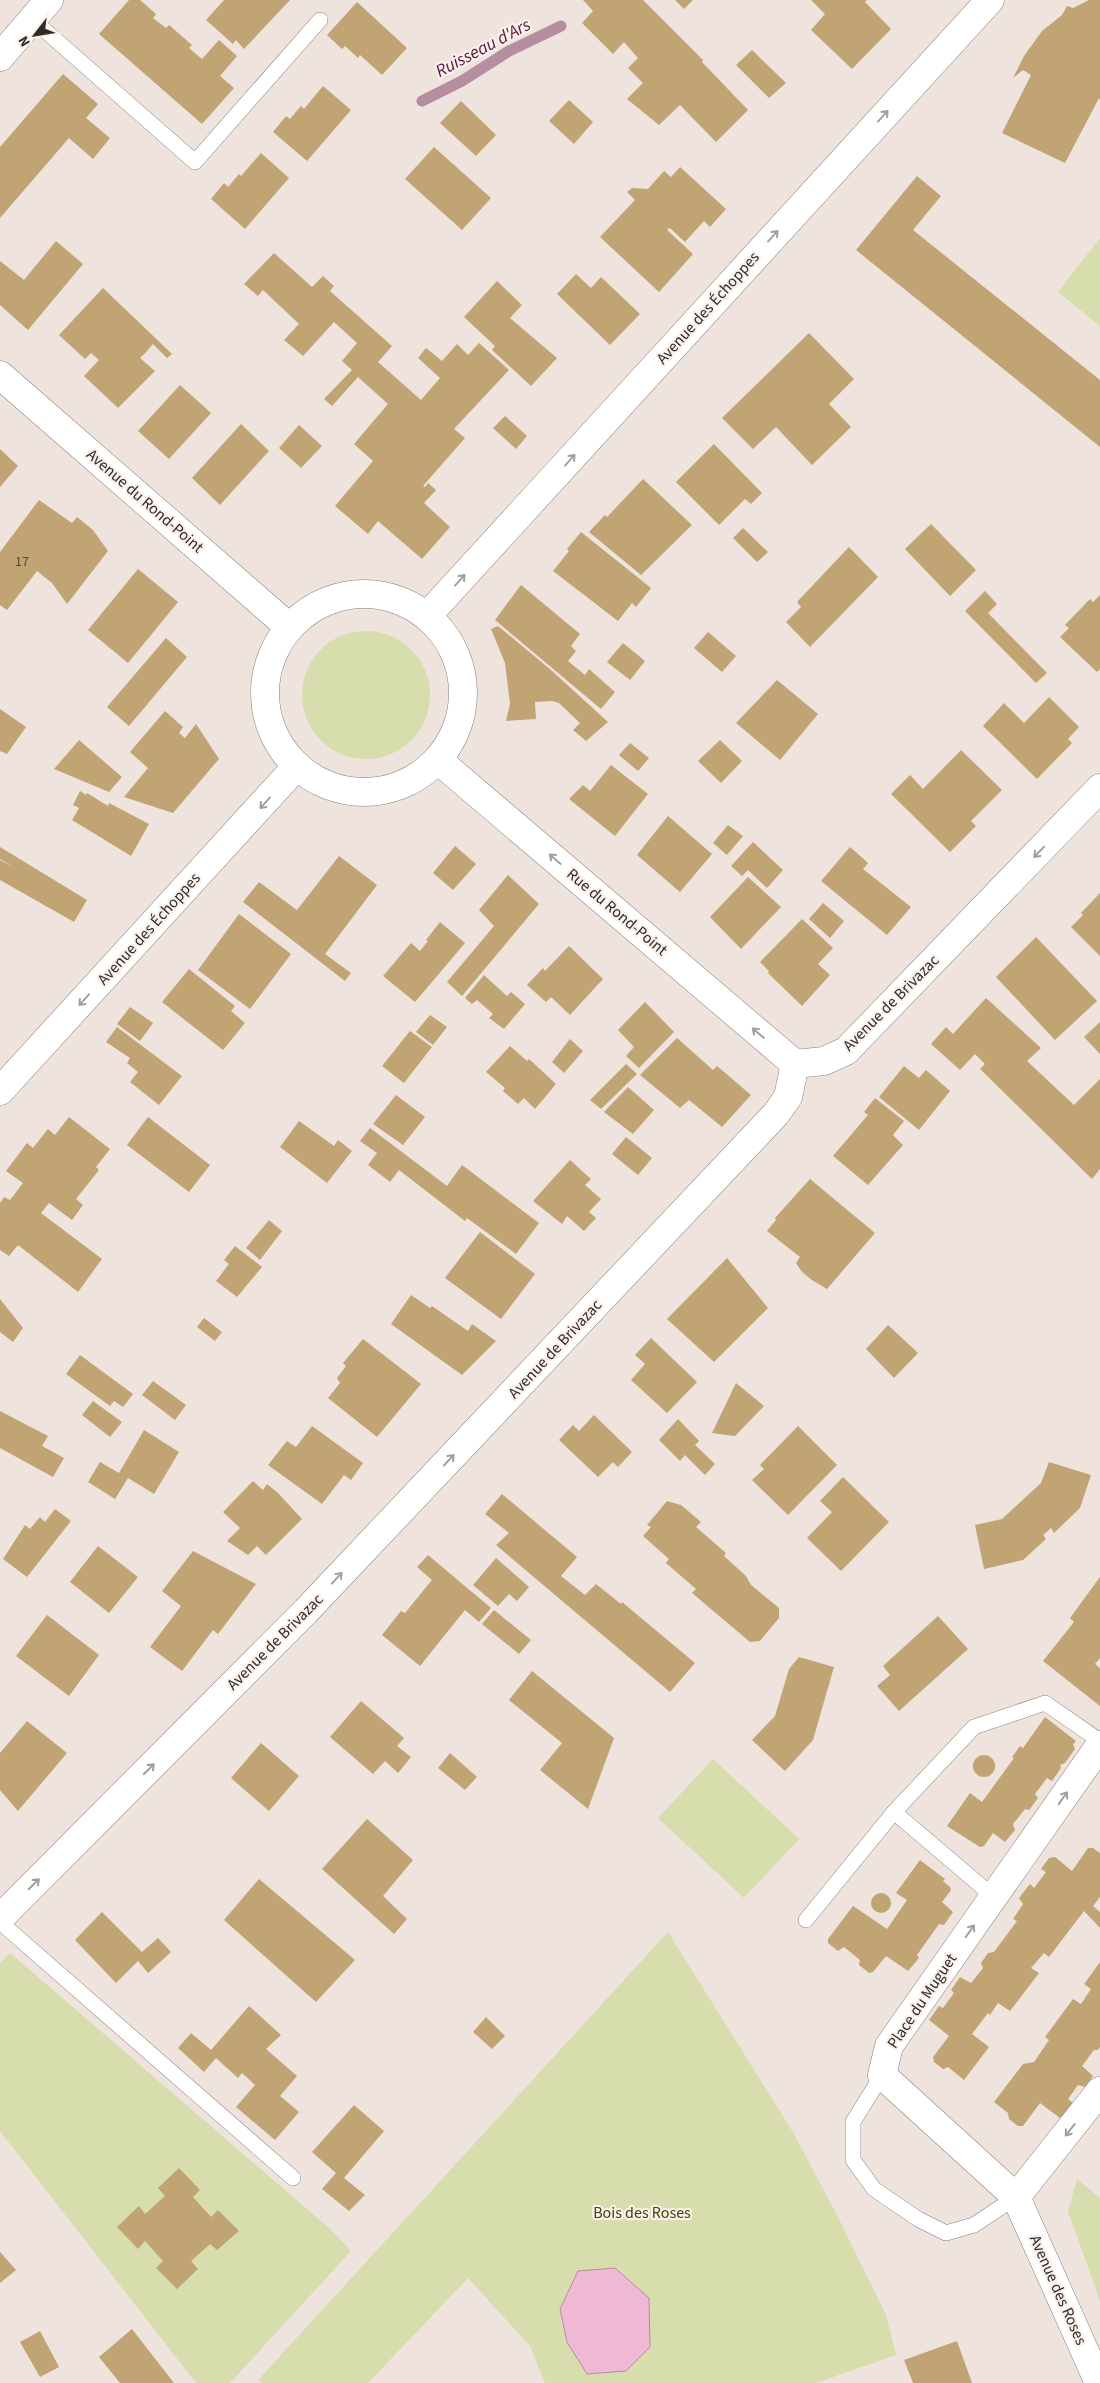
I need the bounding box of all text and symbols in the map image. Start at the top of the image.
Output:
north arrow [10,10,60,60]
water label: Ruisseau d'Ars [431,12,535,84]
text: N [14,32,36,50]
one-way arrow [877,110,889,123]
one-way arrow [767,230,779,243]
street label: Avenue des Échoppes [651,247,765,369]
street label: Avenue du Rond-Point [82,444,209,559]
one-way arrow [563,454,575,467]
house number: 17 [15,552,29,572]
one-way arrow [454,574,466,587]
one-way arrow [259,796,270,809]
one-way arrow [1033,846,1045,858]
one-way arrow [548,854,561,865]
street label: Rue du Rond-Point [562,863,673,961]
street label: Avenue des Échoppes [92,868,206,990]
street label: Avenue de Brivazac [838,950,944,1056]
one-way arrow [78,993,90,1006]
one-way arrow [752,1027,765,1039]
street label: Avenue de Brivazac [503,1295,607,1403]
one-way arrow [443,1454,455,1467]
one-way arrow [331,1572,343,1585]
street label: Avenue de Brivazac [222,1589,328,1695]
one-way arrow [143,1762,155,1775]
one-way arrow [1058,1791,1068,1805]
one-way arrow [28,1878,40,1890]
one-way arrow [965,1924,975,1938]
street label: Place du Muguet [882,1949,962,2053]
one-way arrow [1064,2123,1075,2136]
park label: Bois des Roses [593,2202,691,2224]
street label: Avenue des Roses [1024,2232,1092,2349]

